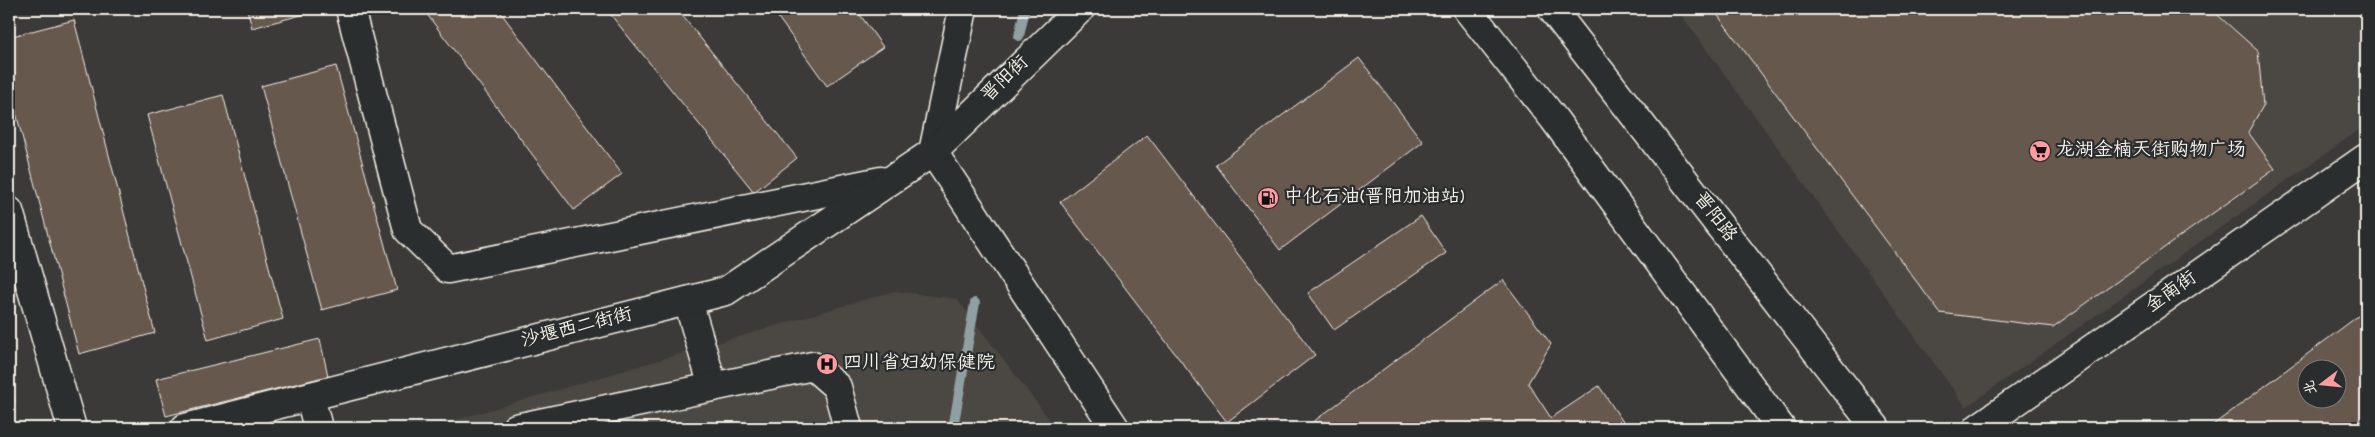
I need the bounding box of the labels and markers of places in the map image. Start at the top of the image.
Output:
place label: 龙湖金楠天街购物广场 [2056,138,2246,165]
supermarket icon: 龙湖金楠天街购物广场 [2028,139,2052,163]
place label: 中化石油(晋阳加油站) [1284,185,1465,212]
fuel station icon: 中化石油(晋阳加油站) [1256,186,1280,210]
place label: 四川省妇幼保健院 [843,351,995,378]
hospital icon: 四川省妇幼保健院 [815,352,839,376]

